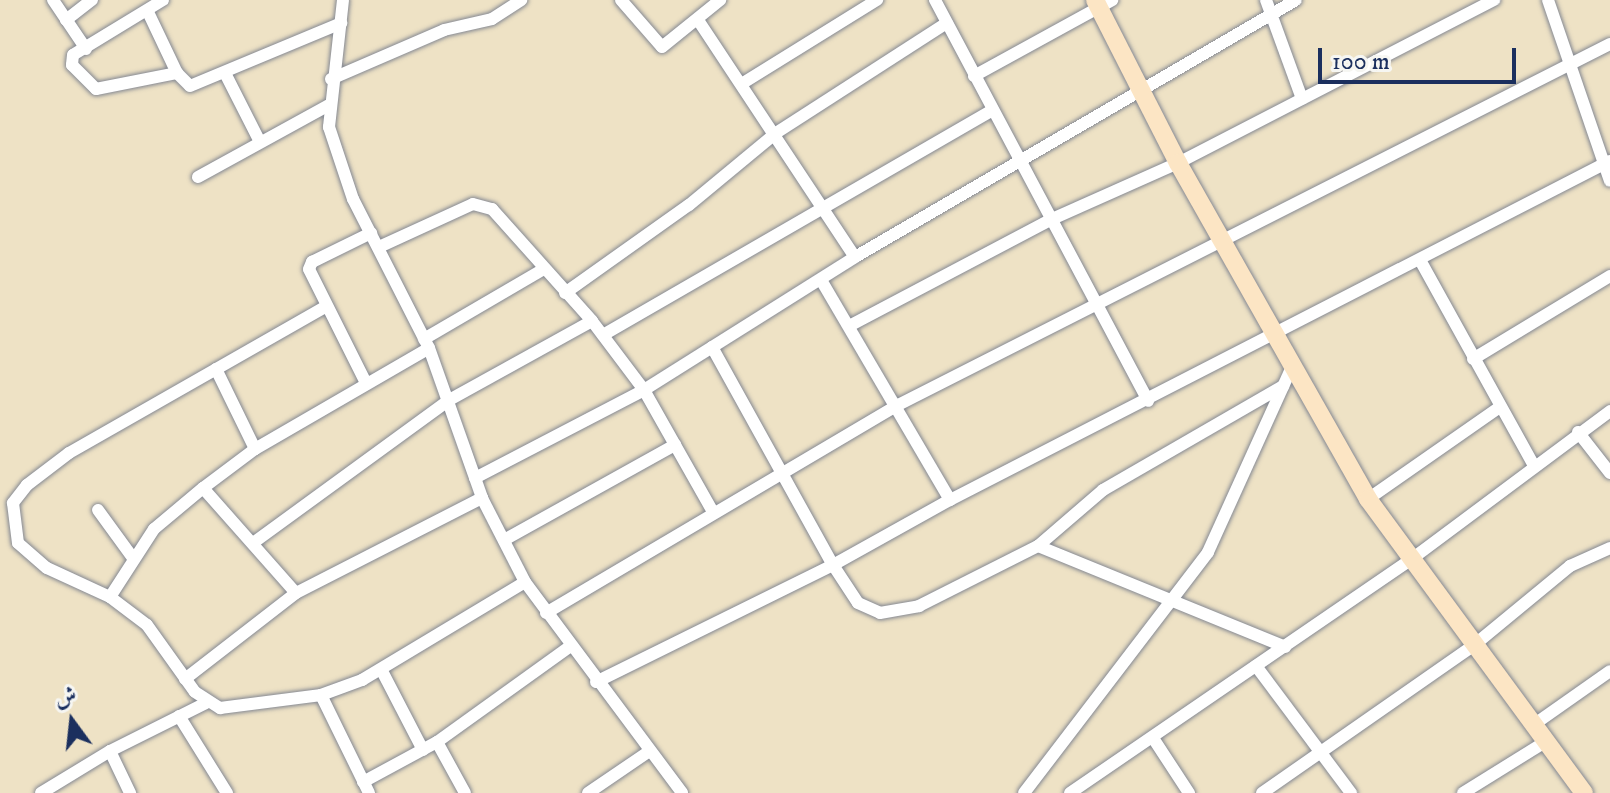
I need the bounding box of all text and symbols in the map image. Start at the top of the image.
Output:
scale bar [1322,32,1520,82]
text: 100 m [1332,47,1390,77]
north arrow [32,681,112,761]
text: ش [52,681,80,713]

